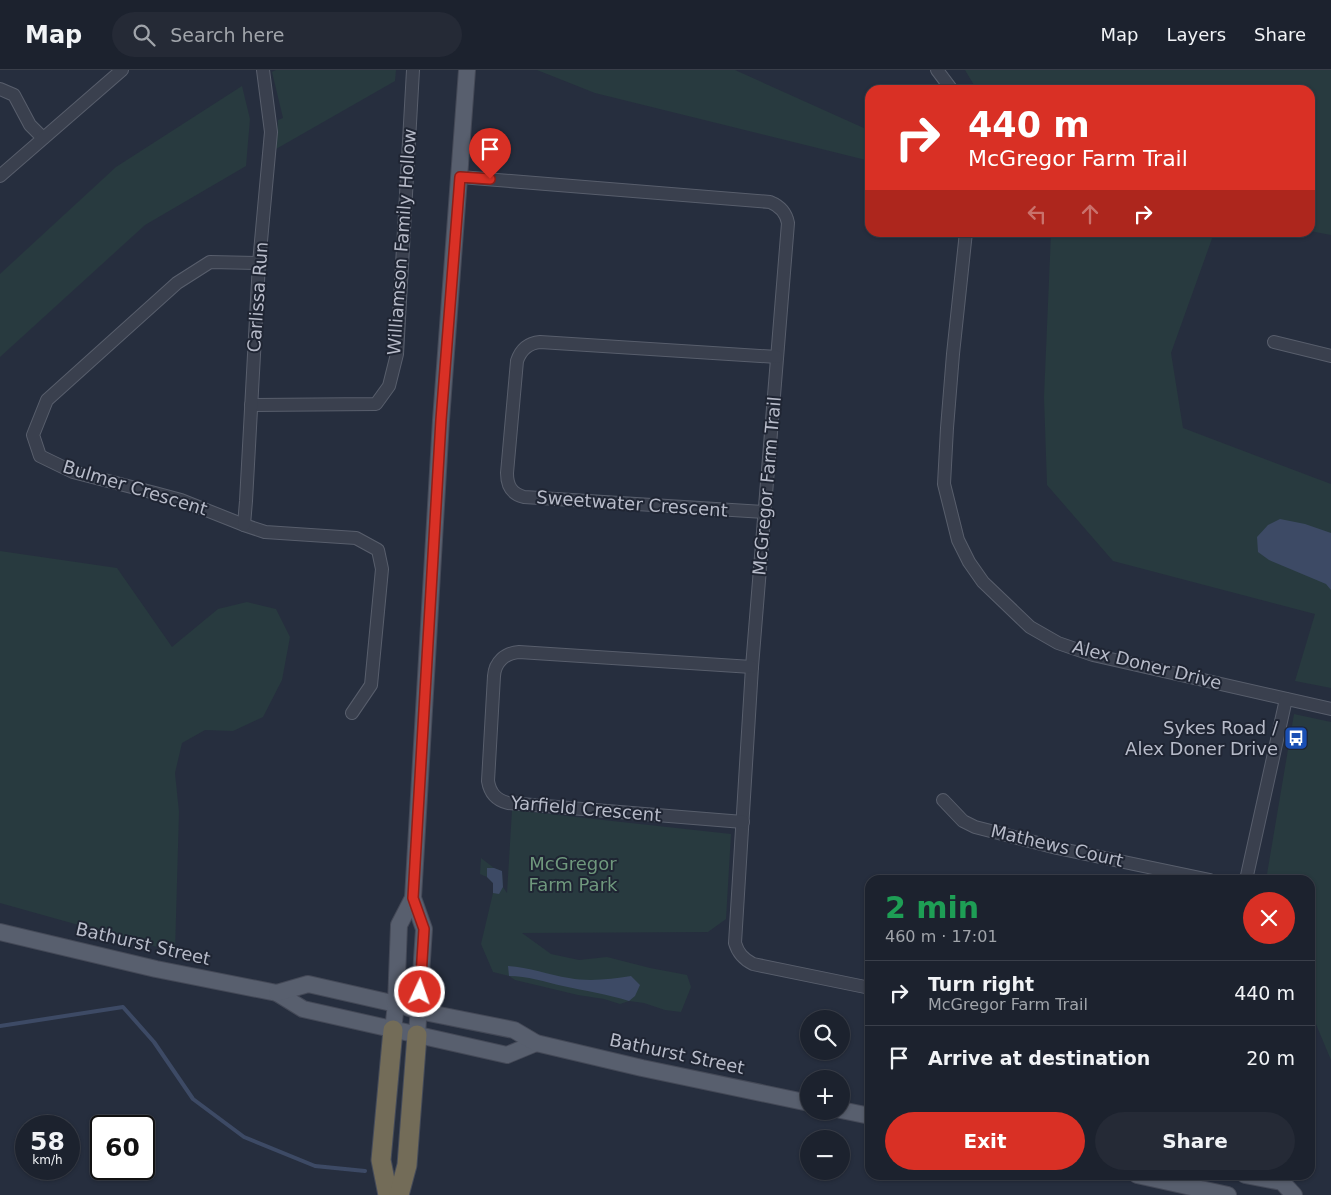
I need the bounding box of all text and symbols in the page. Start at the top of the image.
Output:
search box [112,12,462,57]
text: Map [25,21,82,49]
icon: search [130,21,158,49]
text: Search here [170,24,284,46]
text: Map [1100,24,1138,45]
text: Layers [1166,24,1226,45]
text: Share [1254,24,1306,45]
icon: right [885,105,950,170]
text: 440 m [968,105,1090,145]
street label: Williamson Family Hollow [383,128,420,356]
pin [469,128,511,179]
icon: arrive [476,135,504,163]
text: McGregor Farm Trail [968,146,1188,171]
icon: left [1023,200,1051,228]
icon: ahead [1076,200,1104,228]
icon: right [1129,200,1157,228]
street label: Carlissa Run [243,241,272,353]
street label: McGregor Farm Trail [748,395,785,576]
street label: Bulmer Crescent [60,456,210,519]
street label: Sweetwater Crescent [536,486,728,521]
street label: Alex Doner Drive [1070,636,1224,693]
place label: Sykes Road / Alex Doner Drive [1125,717,1279,759]
bus stop icon: Sykes Road / Alex Doner Drive [1283,725,1309,751]
street label: Yarfield Crescent [509,791,662,826]
street label: Mathews Court [989,820,1125,871]
park label: McGregor Farm Park [529,853,618,895]
text: 2 min [885,890,979,925]
button: close [1243,892,1295,944]
street label: Bathurst Street [74,918,212,969]
text: 460 m · 17:01 [885,927,998,946]
position arrow [393,965,445,1017]
text: Turn right [928,973,1034,995]
icon: right [885,979,913,1007]
text: 440 m [1234,982,1295,1004]
text: McGregor Farm Trail [928,995,1088,1014]
map controls [800,1010,850,1180]
button: search [800,1010,850,1060]
street label: Bathurst Street [608,1029,747,1078]
icon: arrive [885,1044,913,1072]
text: Arrive at destination [928,1047,1150,1069]
text: 20 m [1246,1047,1295,1069]
button: + [800,1070,850,1120]
button: Exit [885,1112,1085,1170]
button: Share [1095,1112,1295,1170]
speed limit sign: 60 [90,1115,155,1180]
text: 58 [30,1127,65,1156]
button: − [800,1130,850,1180]
text: km/h [32,1153,63,1167]

